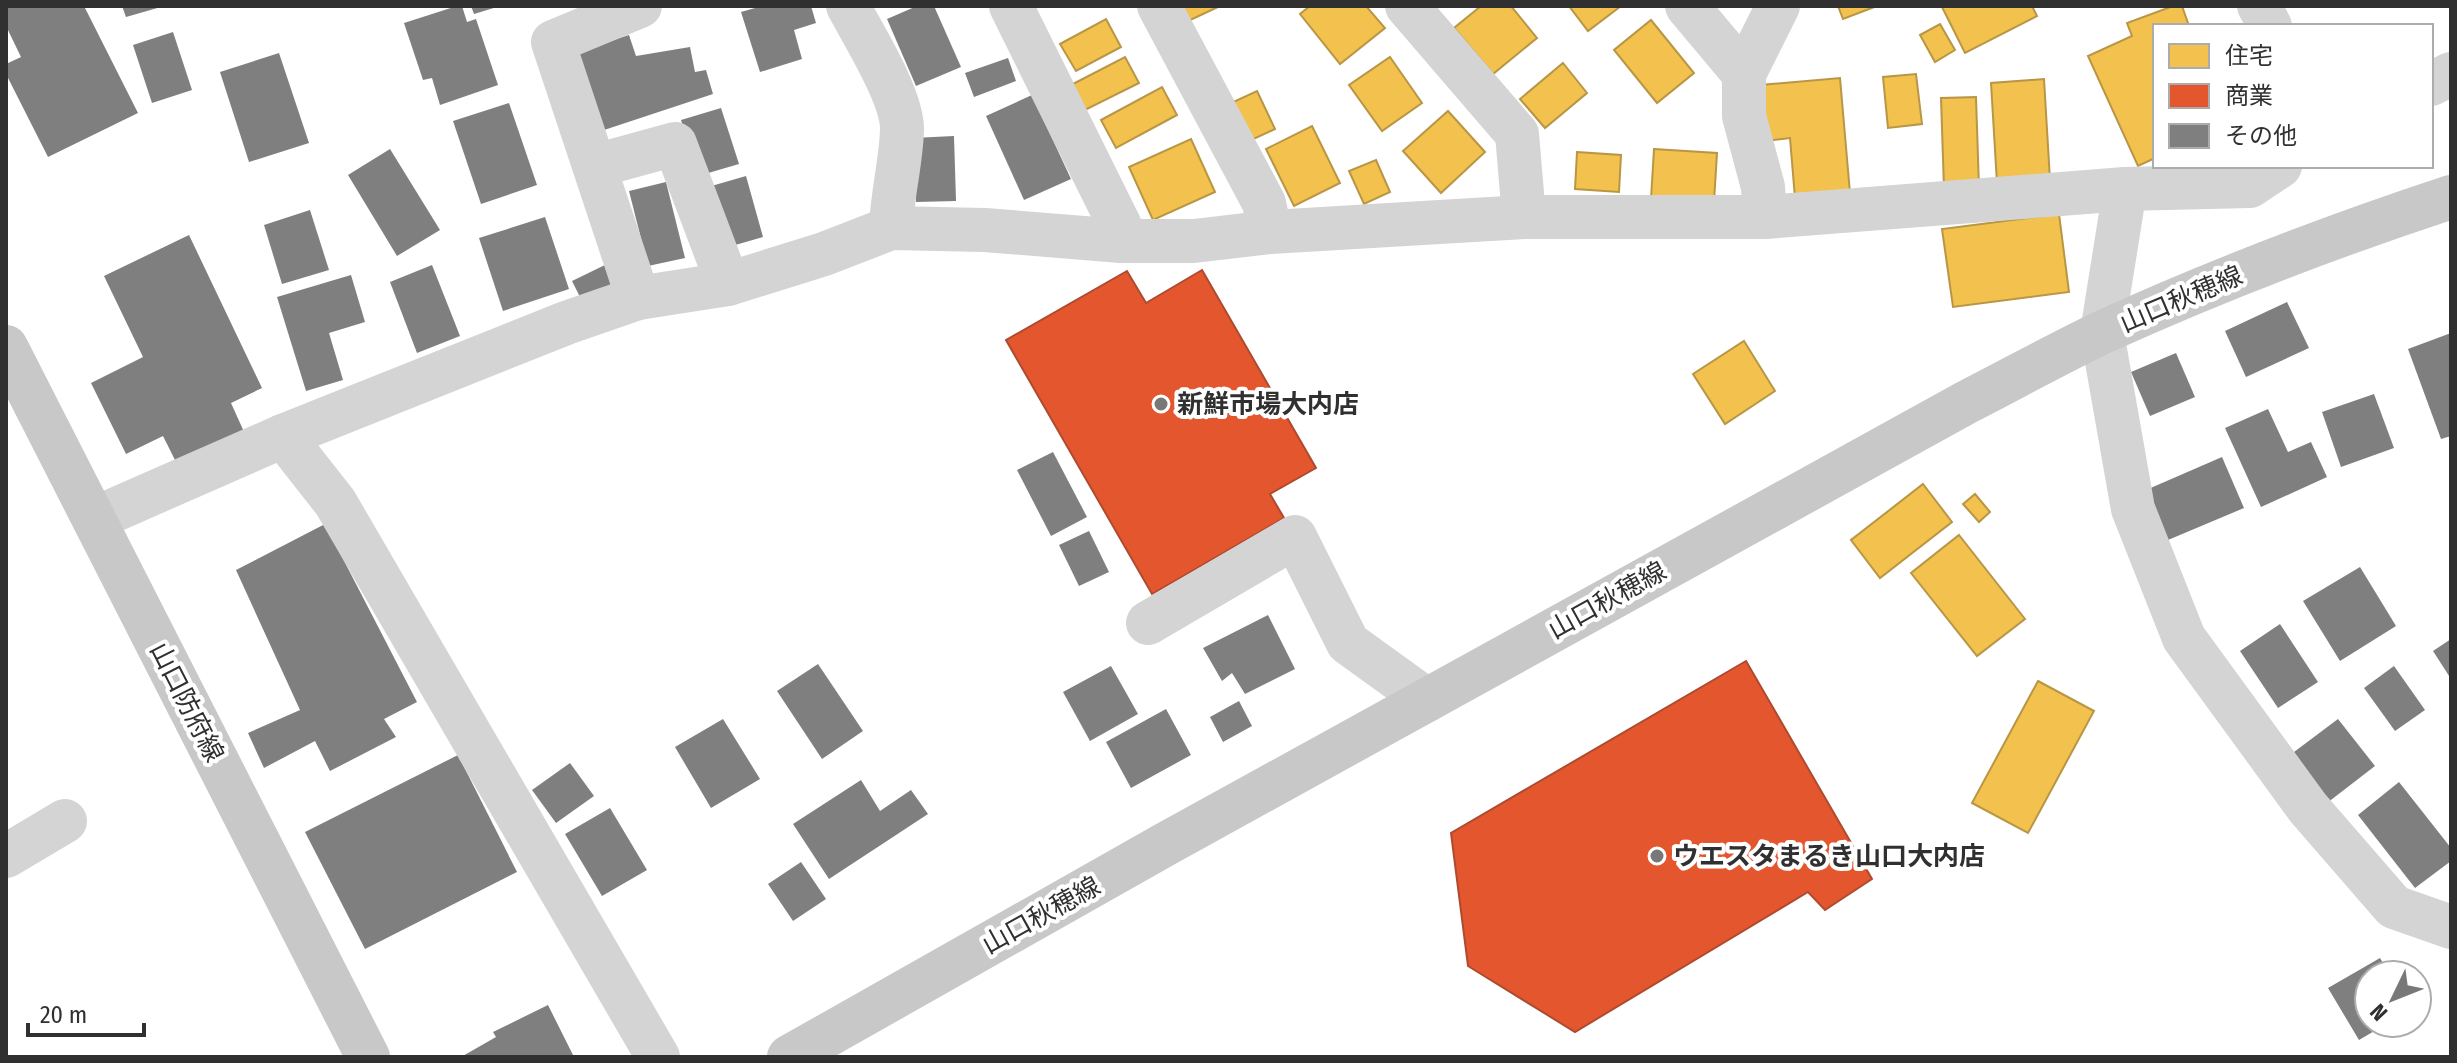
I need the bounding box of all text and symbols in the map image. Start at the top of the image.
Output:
legend [2153,24,2433,168]
text: 住宅 [2225,42,2273,70]
text: 商業 [2225,82,2273,110]
text: その他 [2225,122,2297,150]
street label: 山口秋穂線 [2115,260,2247,339]
place label: 新鮮市場大内店 [1177,389,1359,420]
marker: 新鮮市場大内店 [1152,395,1170,413]
street label: 山口秋穂線 [1543,555,1672,646]
street label: 山口防府線 [143,637,230,767]
place label: ウエスタまるき山口大内店 [1673,841,1985,872]
marker: ウエスタまるき山口大内店 [1648,847,1666,865]
street label: 山口秋穂線 [977,870,1106,961]
north arrow [2353,959,2433,1039]
scale bar [28,987,144,1037]
text: N [2364,998,2393,1026]
text: 20 m [40,1001,87,1029]

